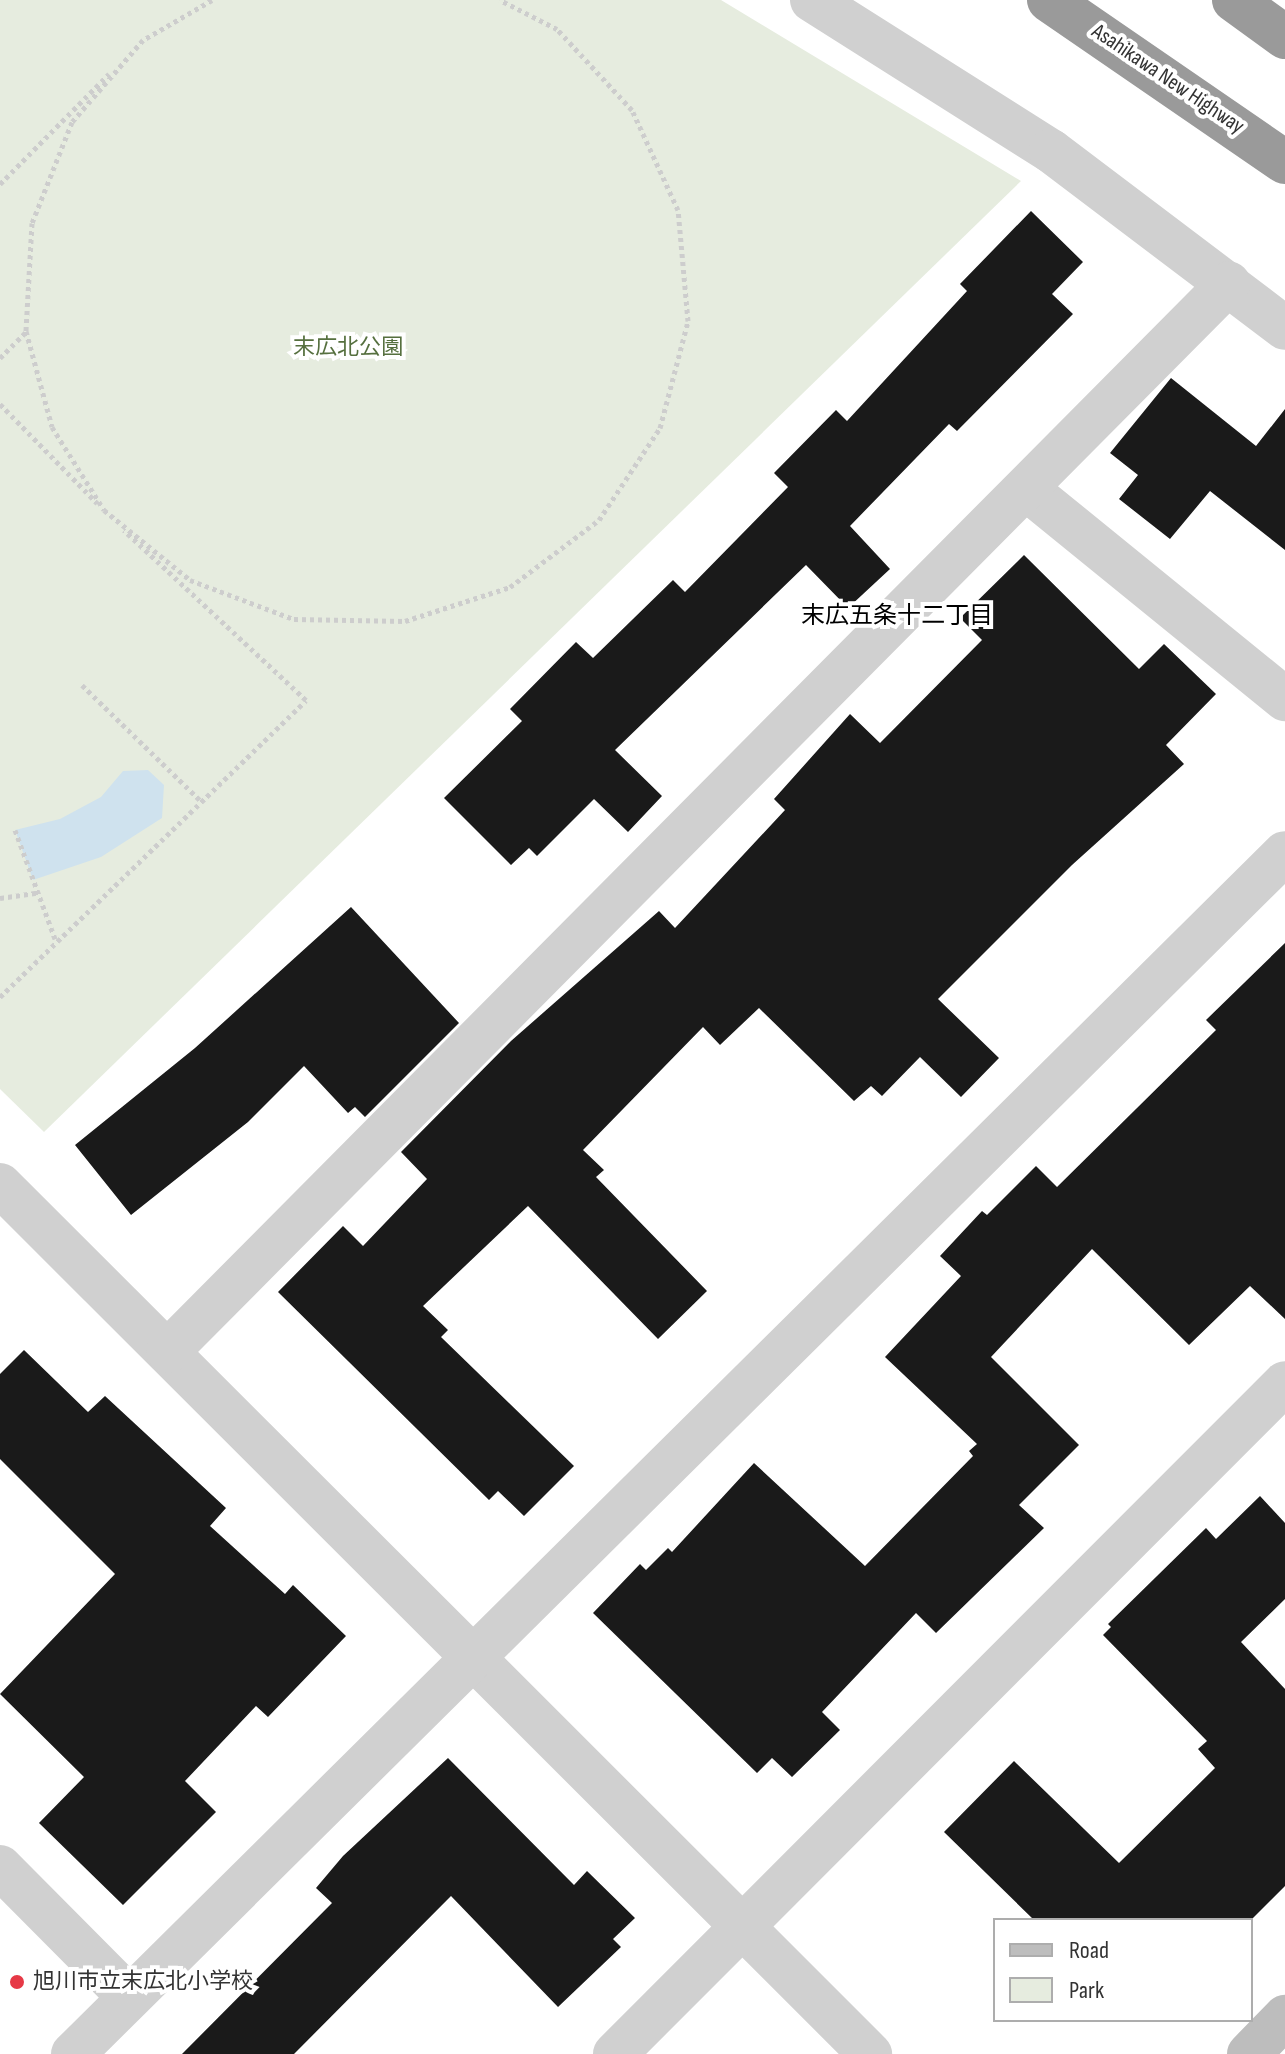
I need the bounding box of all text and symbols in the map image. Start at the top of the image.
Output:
street label: Asahikawa New Highway [1087,18,1249,140]
park label: 末広北公園 [293,335,403,361]
district label: 末広五条十二丁目 [801,602,993,630]
legend [993,1918,1253,2022]
text: Road [1069,1936,1109,1965]
place label: 旭川市立末広北小学校 [33,1969,253,1995]
marker: 旭川市立末広北小学校 [8,1973,26,1991]
text: Park [1069,1976,1104,2005]

